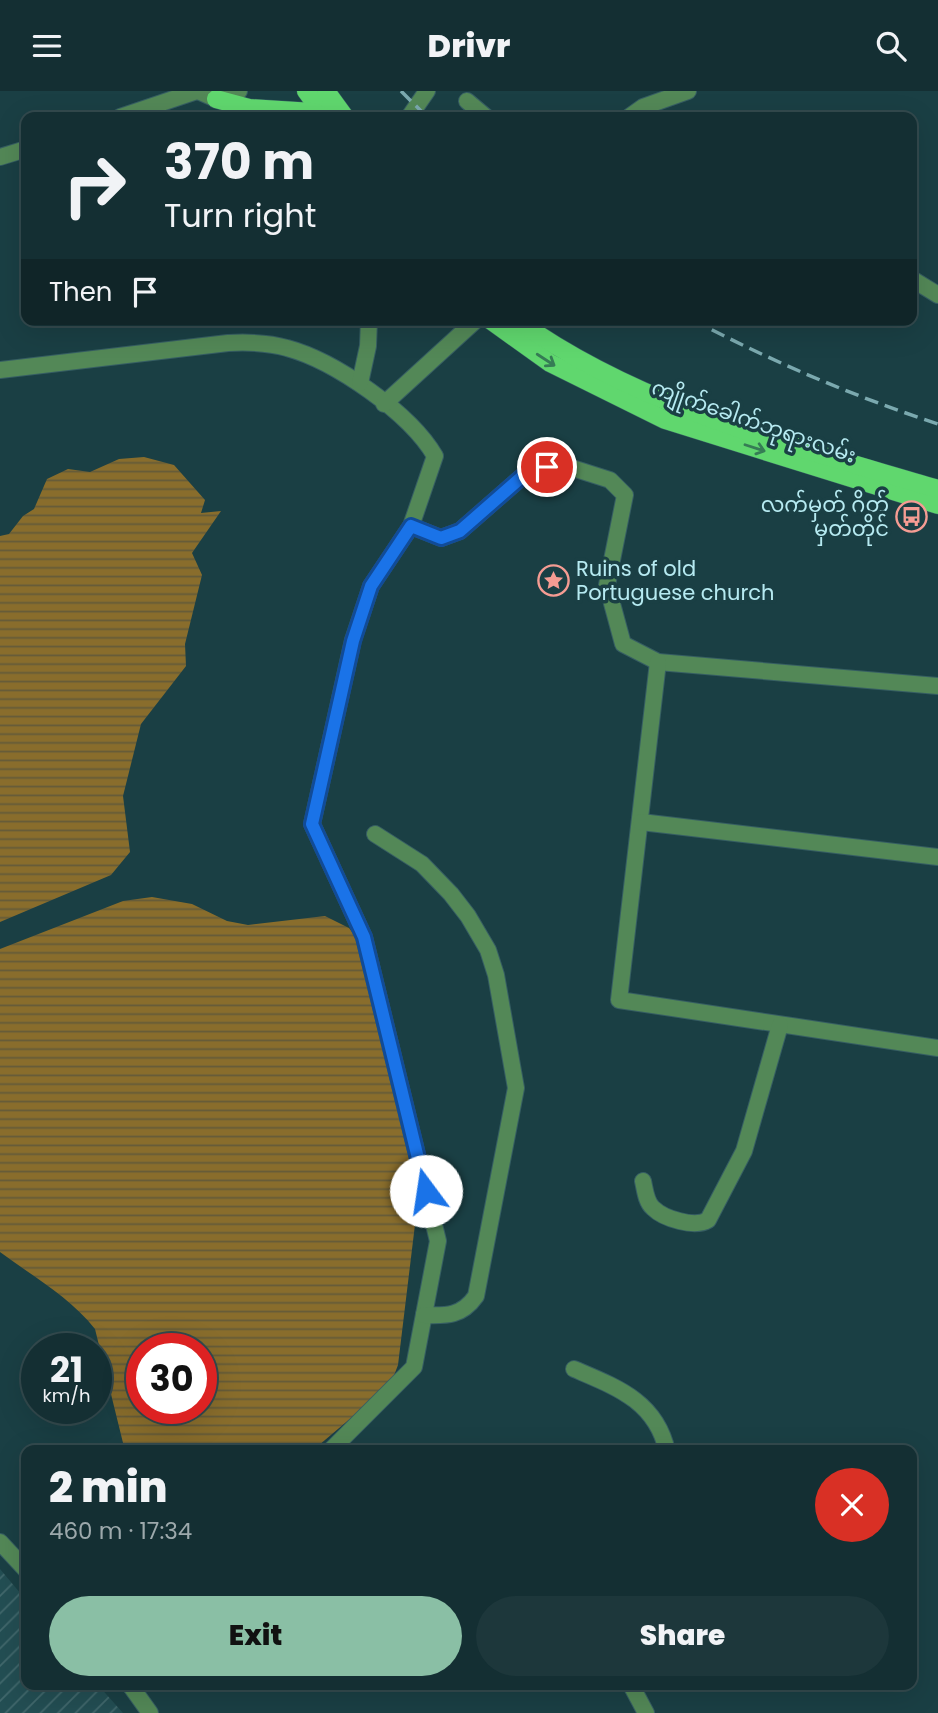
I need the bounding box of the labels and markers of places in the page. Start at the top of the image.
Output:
pin [517,437,577,497]
place label: လက်မှတ် ဂိတ် မှတ်တိုင် [761,489,889,546]
bus stop icon: လက်မှတ် ဂိတ် မှတ်တိုင် [895,499,929,533]
place label: Ruins of old Portuguese church [576,554,774,607]
place icon: Ruins of old Portuguese church [536,563,570,597]

